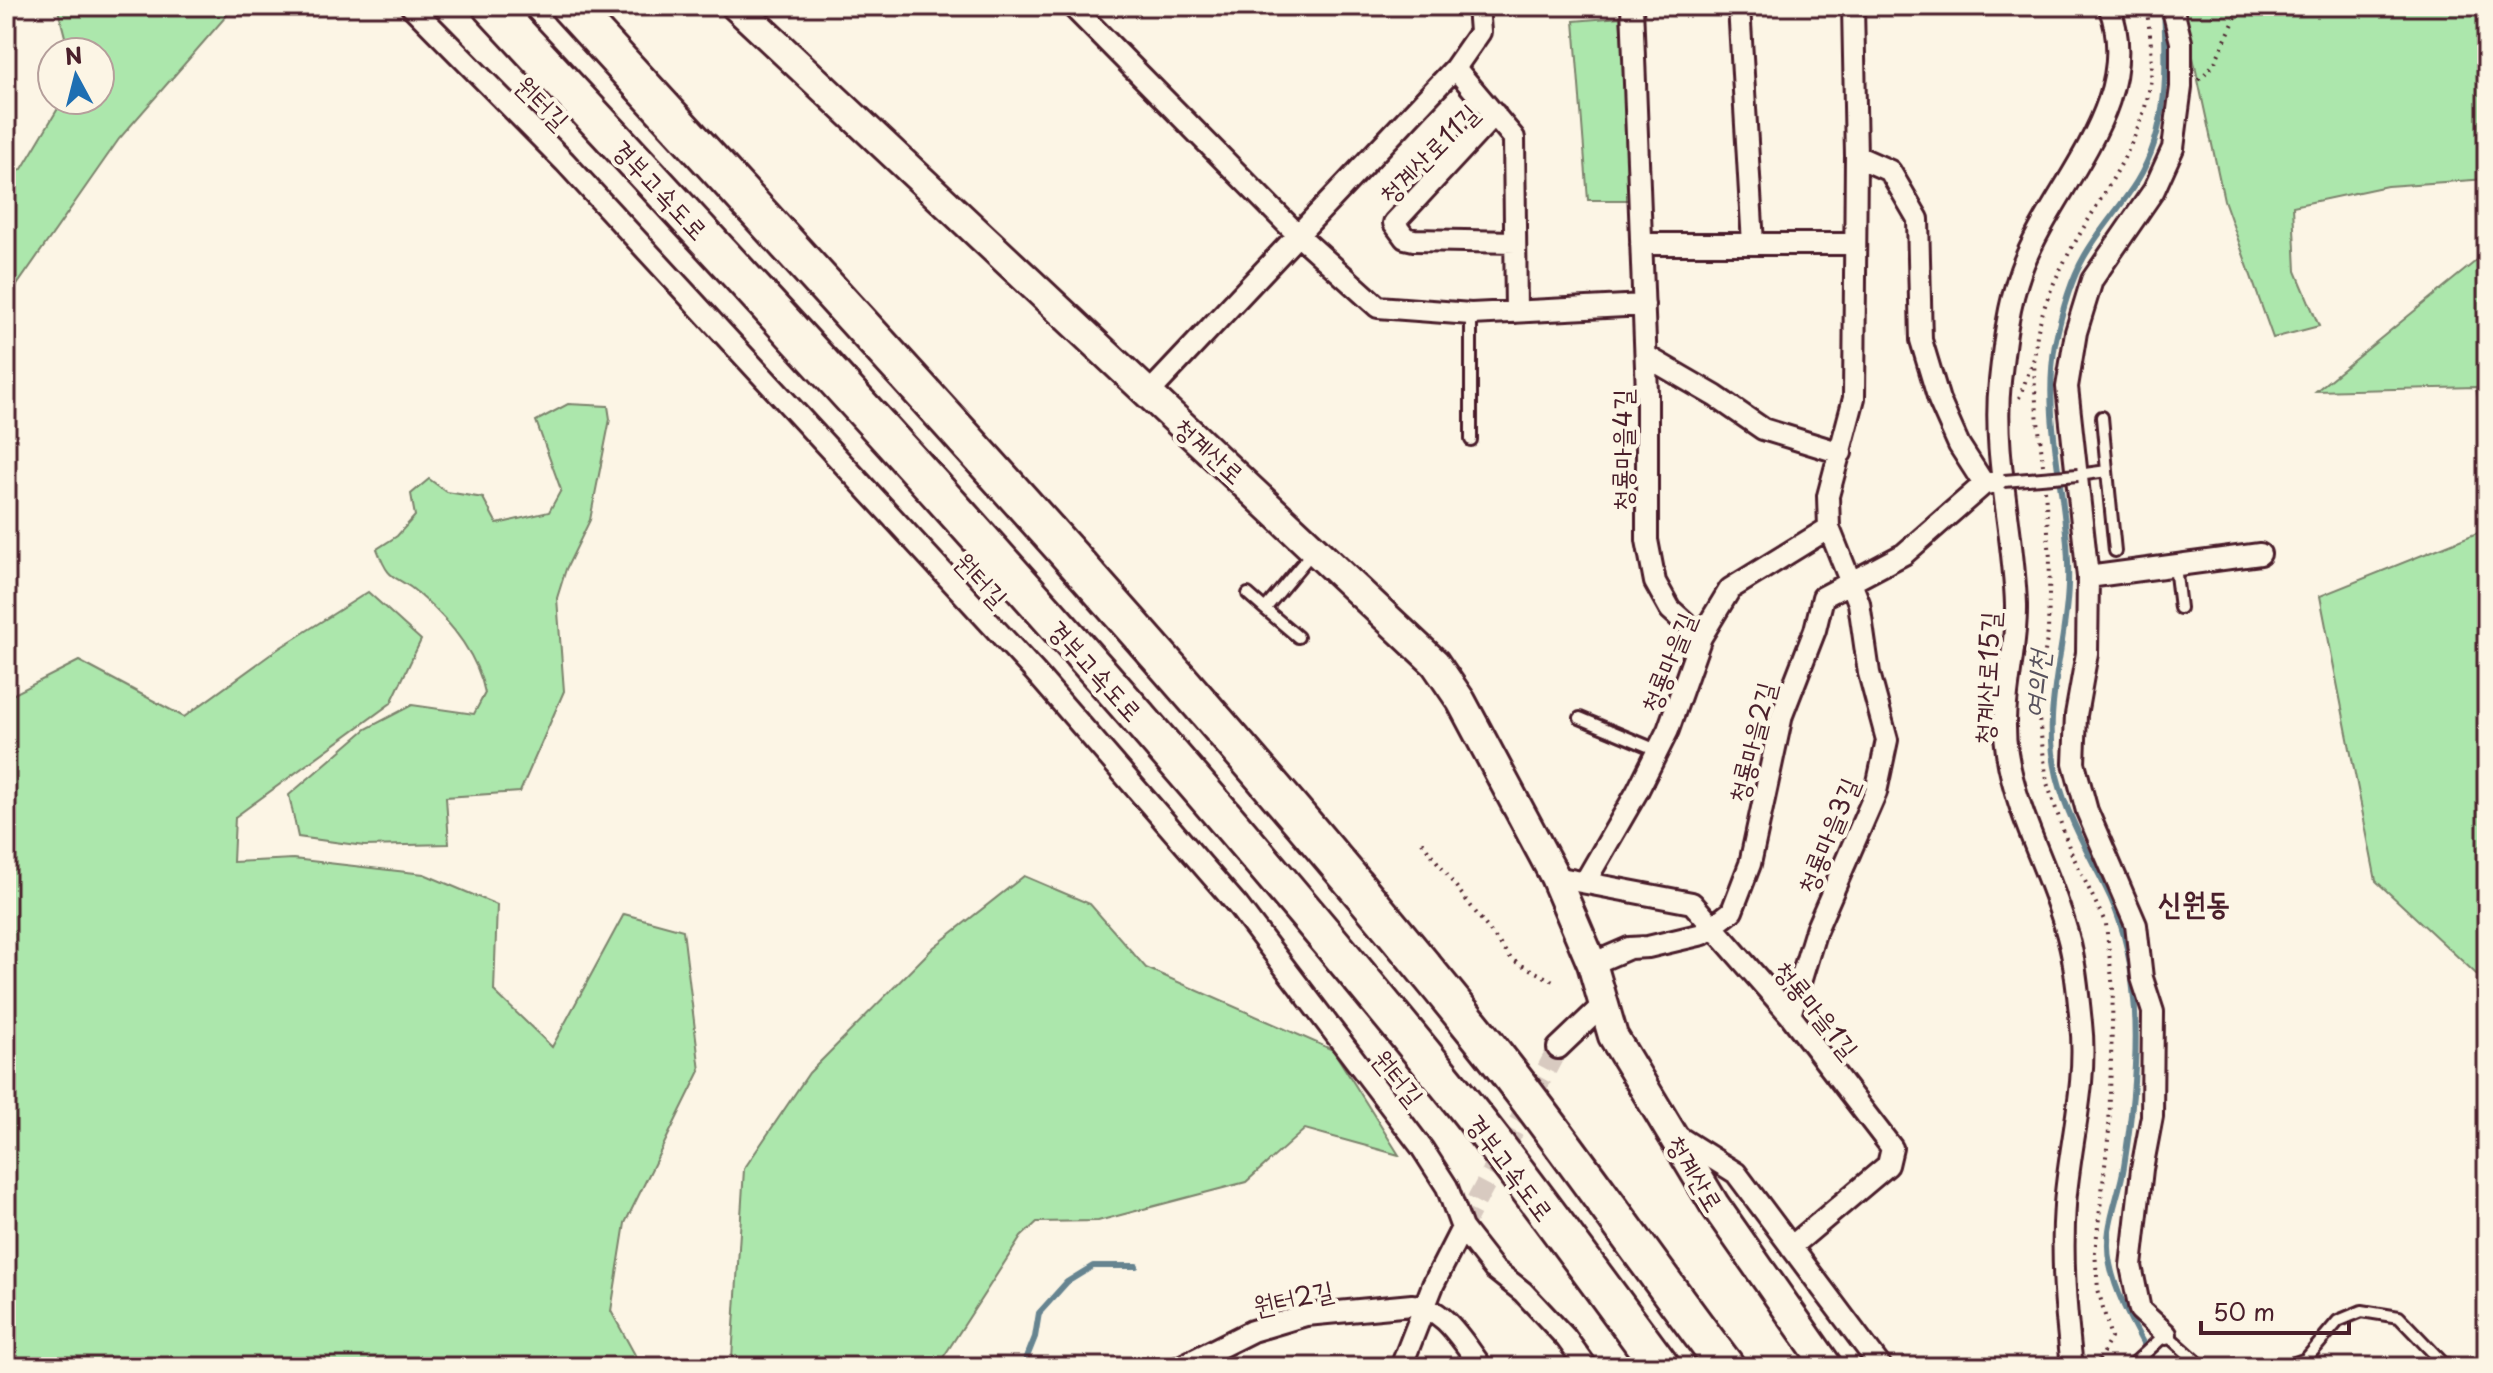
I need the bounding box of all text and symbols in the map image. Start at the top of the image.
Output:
north arrow [36,36,116,116]
text: N [63,37,84,72]
street label: 원터길 [507,66,579,138]
street label: 청계산로11길 [1369,94,1487,212]
street label: 경부고속도로 [604,130,718,248]
street label: 청룡마을4길 [1602,389,1641,511]
street label: 청계산로 [1166,408,1254,492]
street label: 원터길 [946,543,1018,615]
street label: 청룡마을길 [1629,606,1705,718]
street label: 경부고속도로 [1040,610,1152,730]
street label: 청계산로15길 [1963,610,2009,745]
water label: 여의천 [2010,646,2060,720]
street label: 청룡마을2길 [1717,678,1785,806]
street label: 청룡마을3길 [1786,771,1868,899]
district label: 신원동 [2158,879,2230,924]
street label: 청룡마을1길 [1765,952,1869,1067]
street label: 원터길 [1364,1040,1434,1114]
street label: 경부고속도로 [1458,1105,1564,1229]
street label: 청계산로 [1658,1127,1734,1219]
street label: 원터2길 [1249,1269,1337,1325]
scale bar [2201,1285,2349,1335]
text: 50 m [2213,1293,2275,1329]

